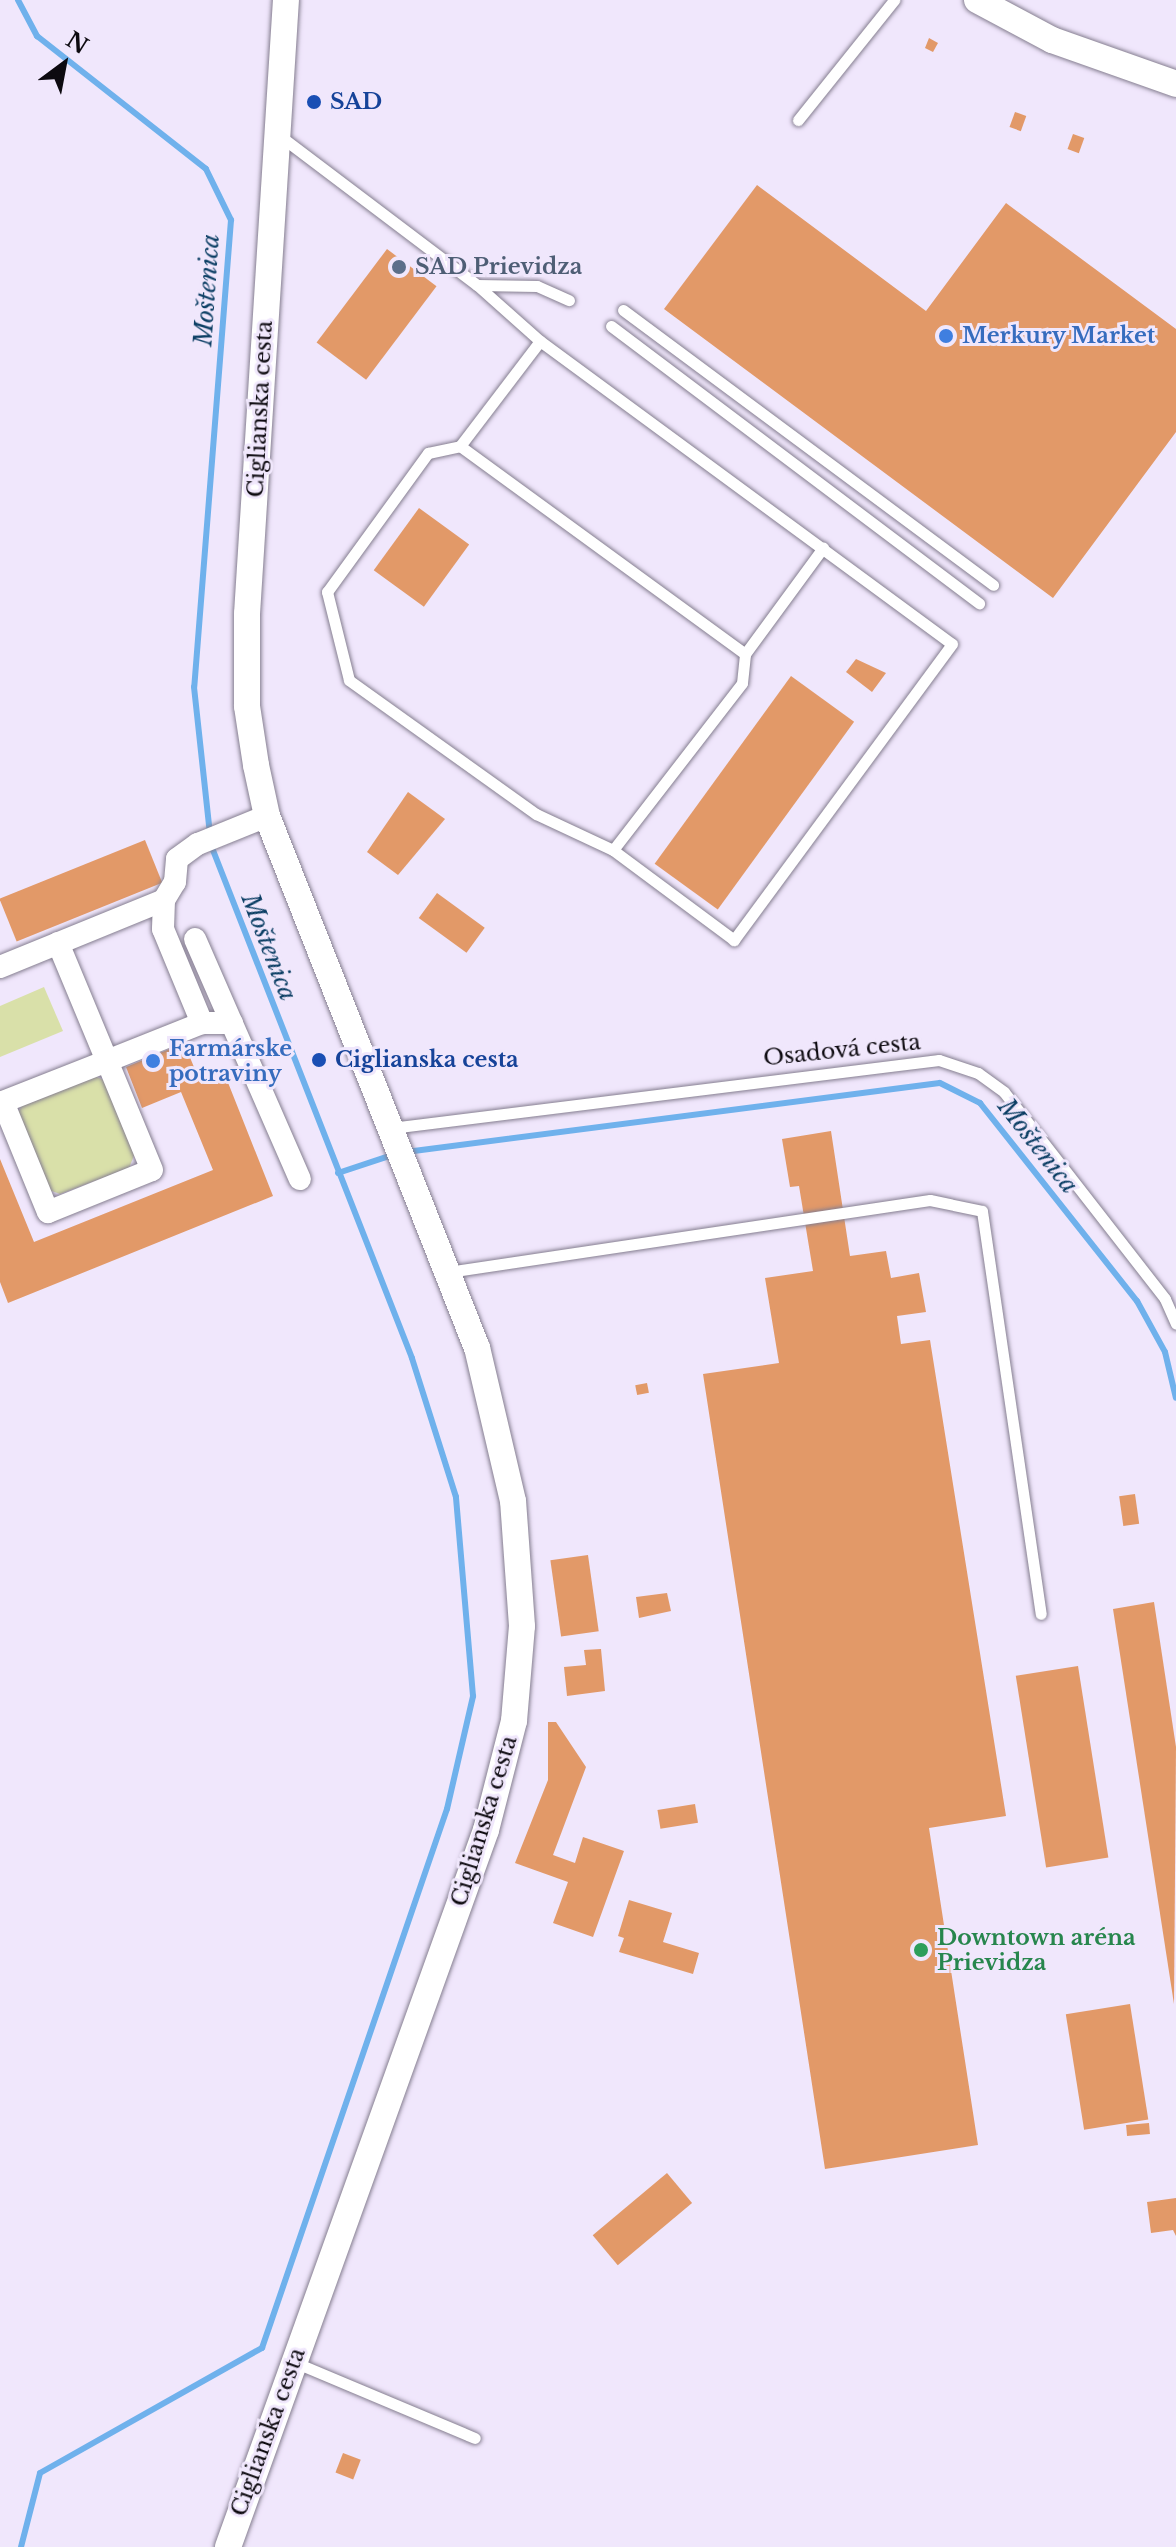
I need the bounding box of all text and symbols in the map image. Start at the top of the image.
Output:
north arrow [24,24,104,104]
text: N [61,26,93,60]
place label: SAD [330,89,382,115]
marker: SAD [305,93,323,111]
water label: Moštenica [189,233,225,347]
place label: SAD Prievidza [415,254,582,280]
marker: SAD Prievidza [390,258,408,276]
street label: Ciglianska cesta [242,320,278,498]
place label: Merkury Market [962,323,1156,349]
marker: Merkury Market [937,327,955,345]
water label: Moštenica [235,889,303,1005]
street label: Osadová cesta [762,1029,922,1071]
place label: Farmárske potraviny [169,1035,292,1086]
place label: Ciglianska cesta [335,1047,519,1073]
marker: Ciglianska cesta [310,1051,328,1069]
marker: Farmárske potraviny [144,1052,162,1070]
water label: Moštenica [992,1093,1084,1199]
street label: Ciglianska cesta [445,1732,523,1910]
place label: Downtown aréna Prievidza [937,1924,1136,1976]
marker: Downtown aréna Prievidza [912,1941,930,1959]
street label: Ciglianska cesta [225,2344,311,2520]

